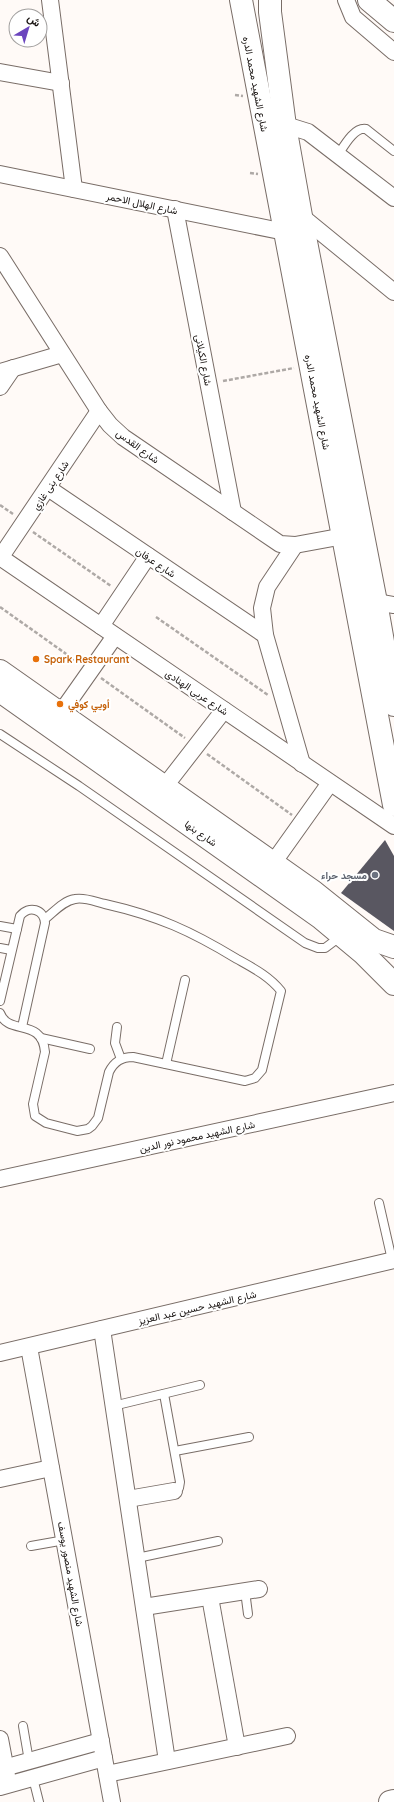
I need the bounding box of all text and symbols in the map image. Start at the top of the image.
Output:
north arrow [8,8,48,48]
text: ش [25,11,44,30]
street label: شارع الشهيد محمد الدره [240,35,271,133]
street label: شارع الهلال الاحمر [104,189,179,217]
street label: شارع الكيلانى [192,333,215,387]
street label: شارع الشهيد محمد الدره [302,353,333,451]
street label: شارع القدس [114,426,162,466]
street label: شارع بنى غازي [29,458,73,514]
street label: شارع عرفان [133,544,178,580]
place label: Spark Restaurant [44,653,130,666]
marker: Spark Restaurant [31,654,41,664]
street label: شارع عربى الهنادى [163,667,231,718]
place label: أويي كوفي [68,698,110,713]
marker: أويي كوفي [55,699,65,709]
street label: شارع بنها [182,818,220,849]
place label: مسجد حراء [321,869,368,882]
marker: مسجد حراء [370,870,380,880]
street label: شارع الشهيد محمود نور الدين [138,1118,256,1155]
street label: شارع الشهيد حسين عبد العزيز [136,1288,258,1328]
street label: شارع الشهيد منصور يوسف [55,1521,86,1628]

